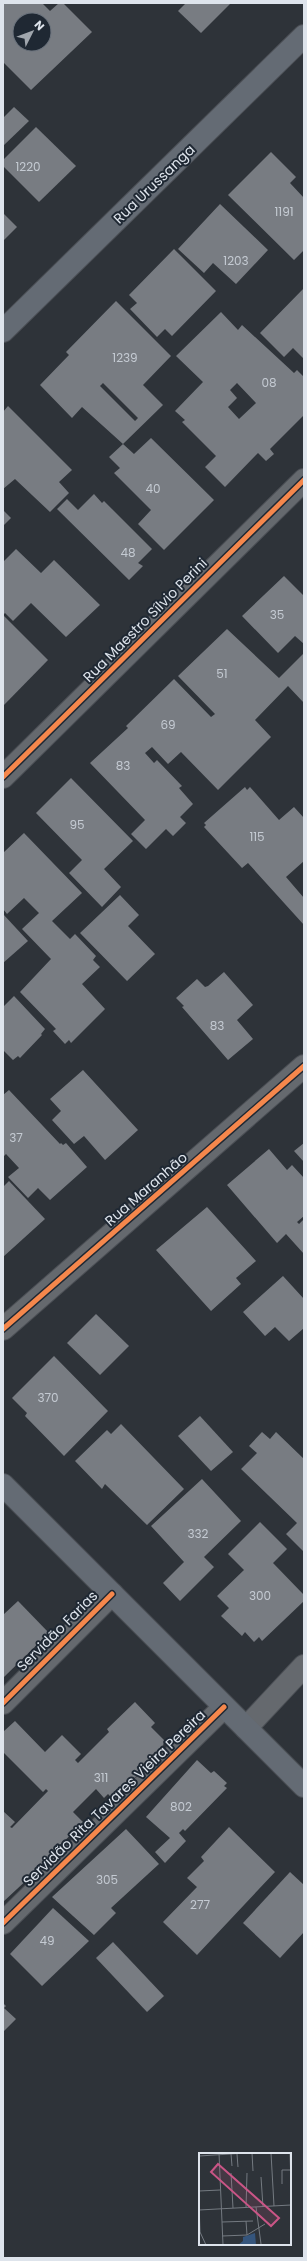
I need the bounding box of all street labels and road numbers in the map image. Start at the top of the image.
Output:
street label: Rua Urussanga [109,140,199,228]
street label: Rua Maestro Sílvio Perini [78,553,212,687]
street label: Rua Maranhão [100,1148,192,1230]
street label: Servidão Farias [12,1586,102,1676]
street label: Servidão Rita Tavares Vieira Pereira [18,1705,210,1891]

